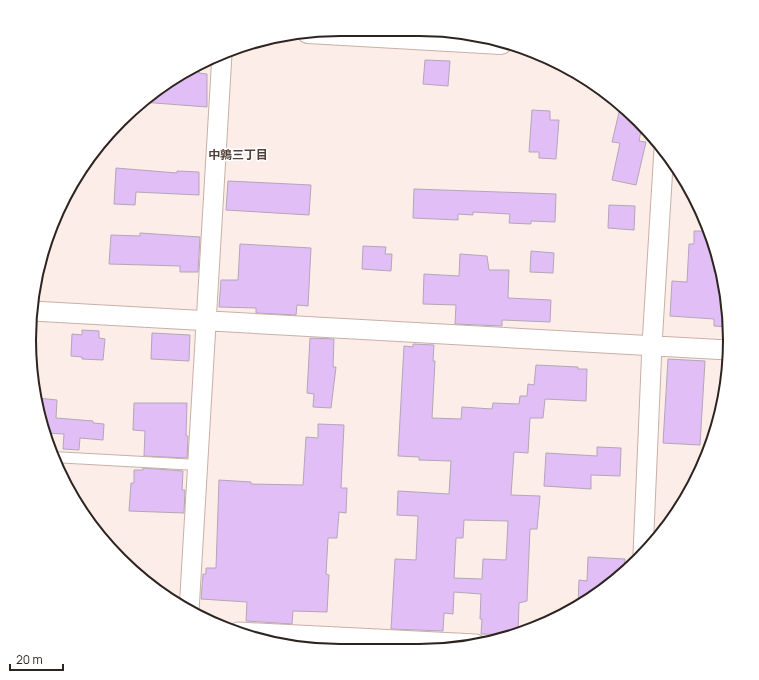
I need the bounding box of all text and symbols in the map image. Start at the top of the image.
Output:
district label: 中鶉三丁目 [208,146,268,163]
scale bar [10,646,63,672]
text: 20 m [16,651,43,668]

